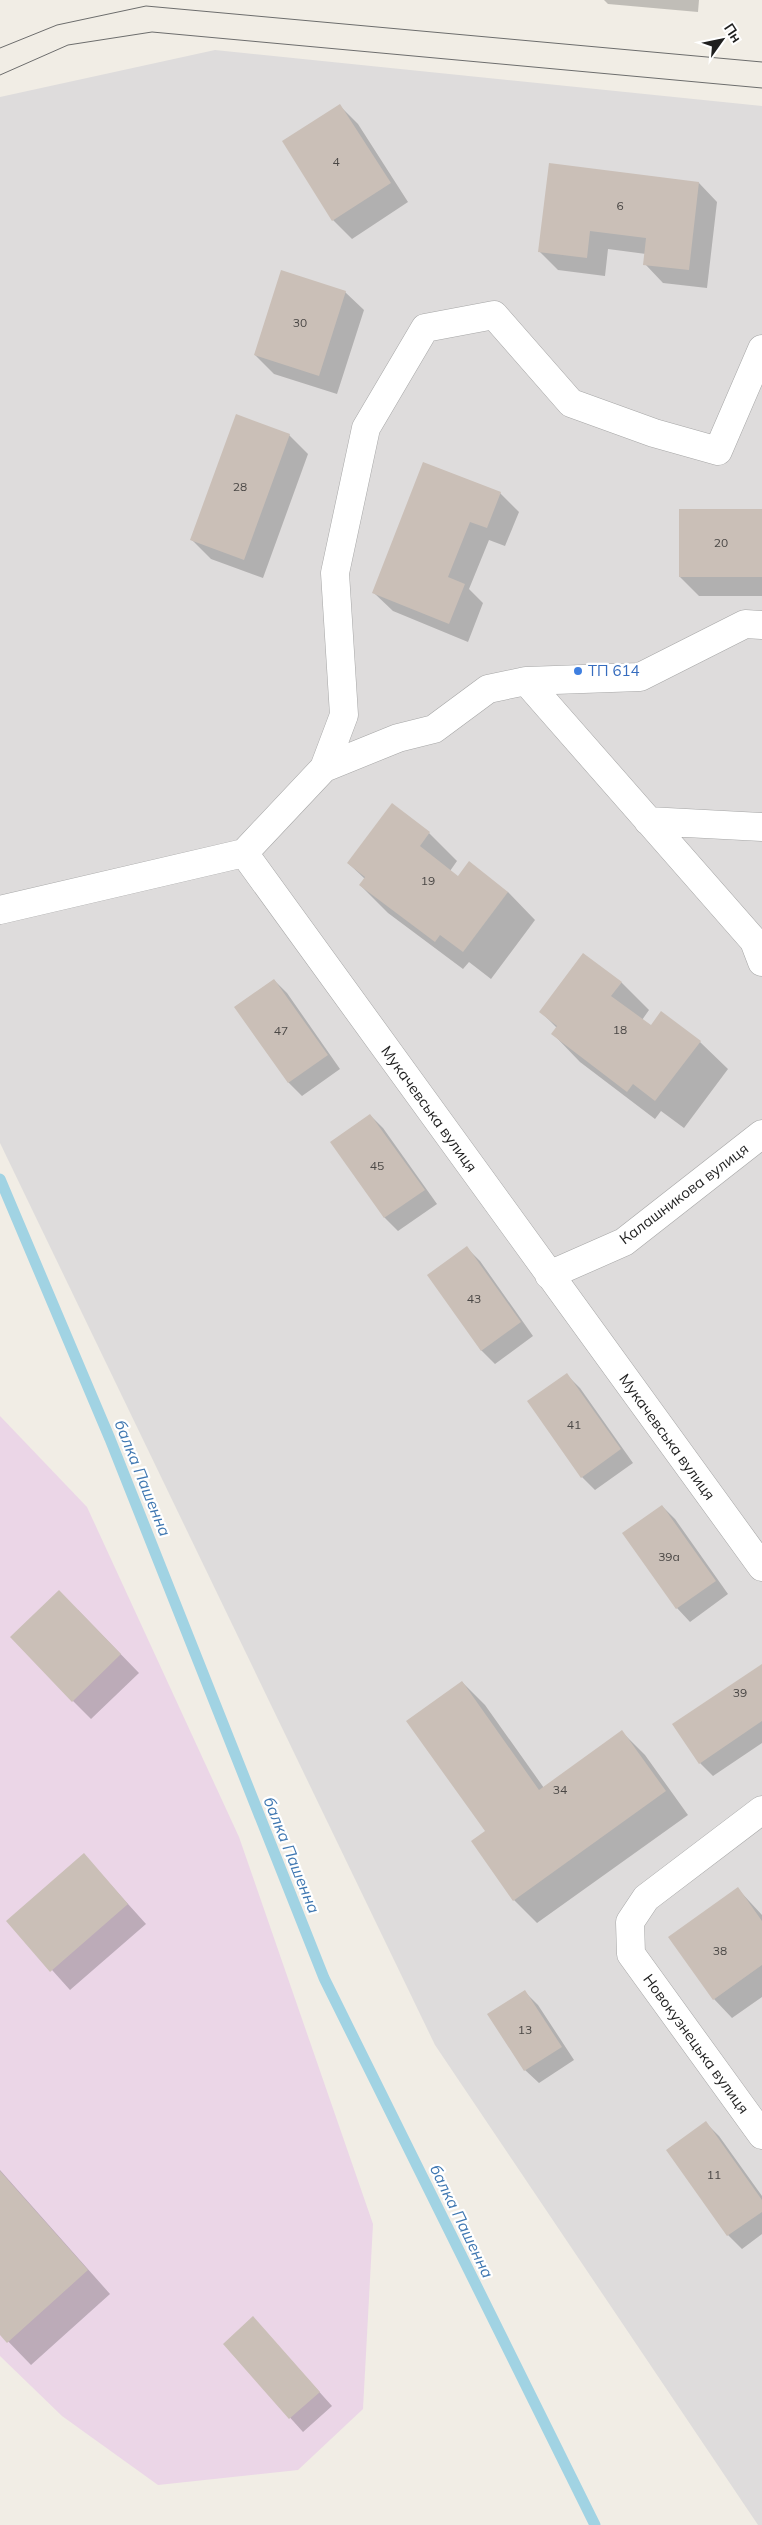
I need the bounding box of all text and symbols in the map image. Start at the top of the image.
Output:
north arrow [697,15,747,65]
text: Пн [720,20,746,46]
house number: 4 [332,154,340,169]
house number: 6 [616,198,624,213]
house number: 30 [293,315,307,330]
house number: 28 [233,479,247,494]
house number: 20 [714,535,728,550]
place label: ТП 614 [588,661,639,680]
marker: ТП 614 [572,665,584,677]
house number: 19 [421,873,435,888]
house number: 18 [613,1022,627,1037]
house number: 47 [274,1023,288,1038]
street label: Мукачевська вулиця [377,1042,482,1176]
street label: Калашникова вулиця [615,1139,752,1248]
house number: 45 [370,1158,384,1173]
house number: 43 [467,1291,481,1306]
street label: Мукачевська вулиця [615,1370,720,1504]
water label: балка Пашенна [111,1417,176,1539]
house number: 41 [567,1417,581,1432]
house number: 39а [658,1549,680,1564]
house number: 39 [733,1685,747,1700]
house number: 34 [553,1782,567,1797]
water label: балка Пашенна [260,1794,325,1916]
house number: 38 [713,1943,727,1958]
street label: Новокузнецька вулиця [639,1970,753,2117]
house number: 13 [518,2022,532,2037]
water label: балка Пашенна [426,2161,498,2281]
house number: 11 [707,2167,721,2182]

